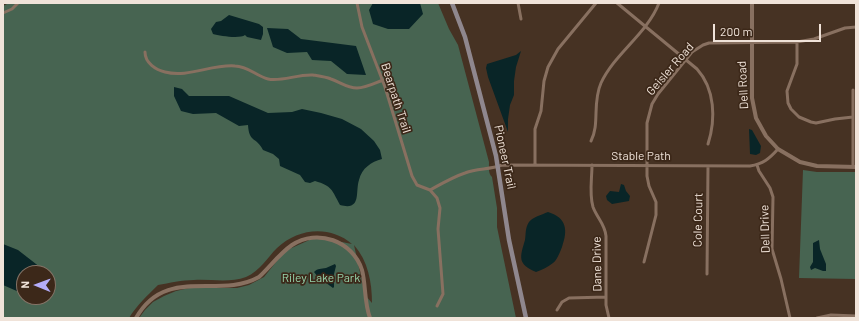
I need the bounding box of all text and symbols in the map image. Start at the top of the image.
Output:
scale bar [715,16,823,42]
text: 200 m [720,24,752,38]
street label: Geisler Road [643,40,697,98]
street label: Bearpath Trail [378,61,414,135]
street label: Dell Road [735,61,751,109]
street label: Pioneer Trail [491,124,519,190]
street label: Stable Path [611,149,671,163]
street label: Cole Court [690,193,706,247]
street label: Dell Drive [757,205,773,253]
street label: Dane Drive [589,236,605,292]
north arrow [16,265,56,305]
park label: Riley Lake Park [282,271,360,285]
text: N [18,281,31,289]

